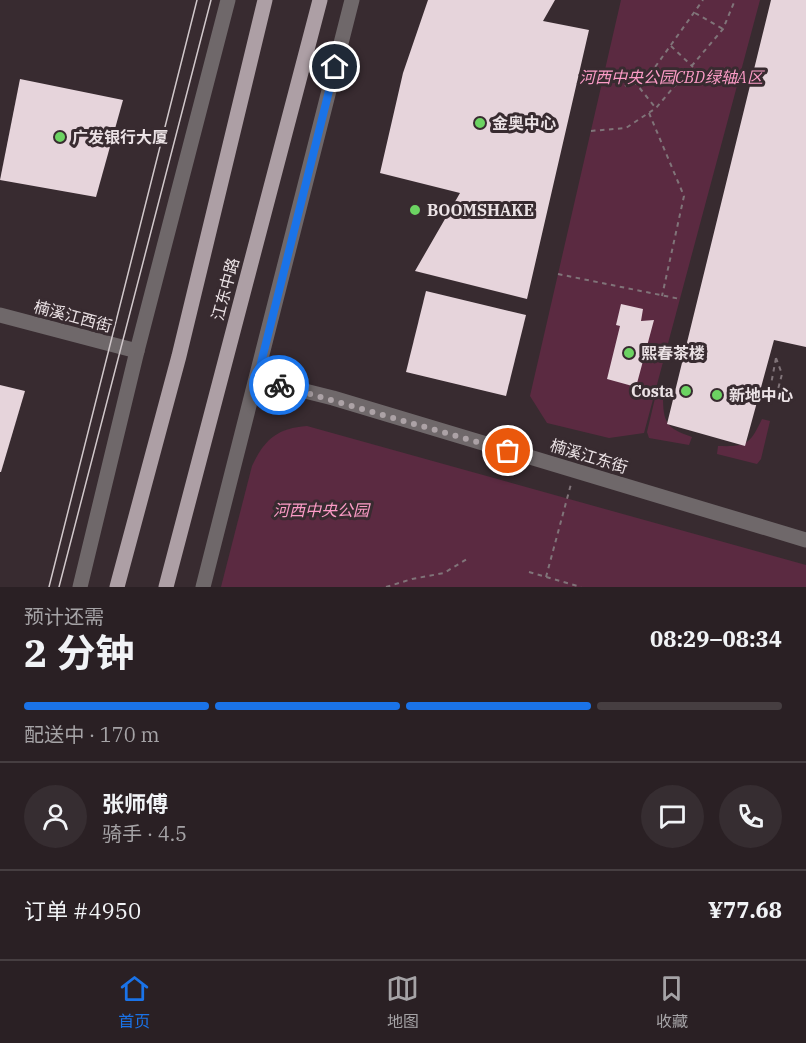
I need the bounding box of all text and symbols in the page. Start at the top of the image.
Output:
pin [309,41,360,92]
icon: home [318,50,351,83]
park label: 河西中央公园CBD绿轴A区 [579,67,765,87]
place label: 金奥中心 [492,113,556,133]
marker: 金奥中心 [473,116,487,130]
place label: 广发银行大厦 [72,127,168,147]
marker: 广发银行大厦 [53,130,67,144]
place label: BOOMSHAKE [427,200,534,220]
marker: BOOMSHAKE [408,203,422,217]
street label: 江东中路 [207,255,243,323]
street label: 楠溪江西街 [32,296,114,336]
place label: 熙春茶楼 [641,343,705,363]
marker: 熙春茶楼 [622,346,636,360]
courier [249,355,309,415]
icon: bike [263,369,296,402]
place label: Costa [631,381,674,401]
marker: Costa [679,384,693,398]
place label: 新地中心 [729,385,793,405]
marker: 新地中心 [710,388,724,402]
pin [482,425,533,476]
icon: bag [491,434,524,467]
street label: 楠溪江东街 [548,435,630,477]
park label: 河西中央公园 [273,500,371,520]
text: 预计还需 [24,603,104,630]
text: 08:29–08:34 [650,624,782,653]
text: 2 分钟 [24,627,134,678]
text: 配送中 · 170 m [24,721,159,748]
button: person [24,785,87,848]
button: chat [641,785,704,848]
button: phone [719,785,782,848]
text: 张师傅 [102,789,168,818]
text: 骑手 · 4.5 [102,820,187,847]
text: ¥77.68 [708,895,782,924]
text: 订单 #4950 [24,896,141,925]
tab: 首页 [118,972,151,1032]
tab: 地图 [386,972,419,1032]
tab: 收藏 [655,972,688,1032]

